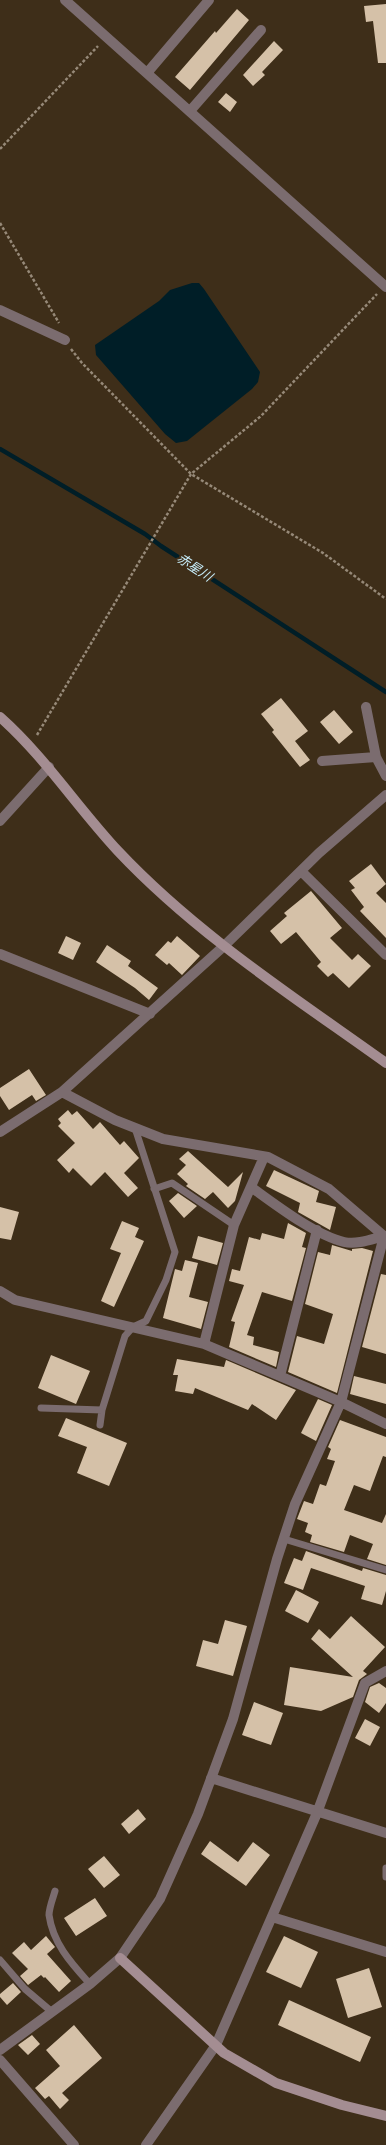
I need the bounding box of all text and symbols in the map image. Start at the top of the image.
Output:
water label: 赤星川 [174,550,217,586]

